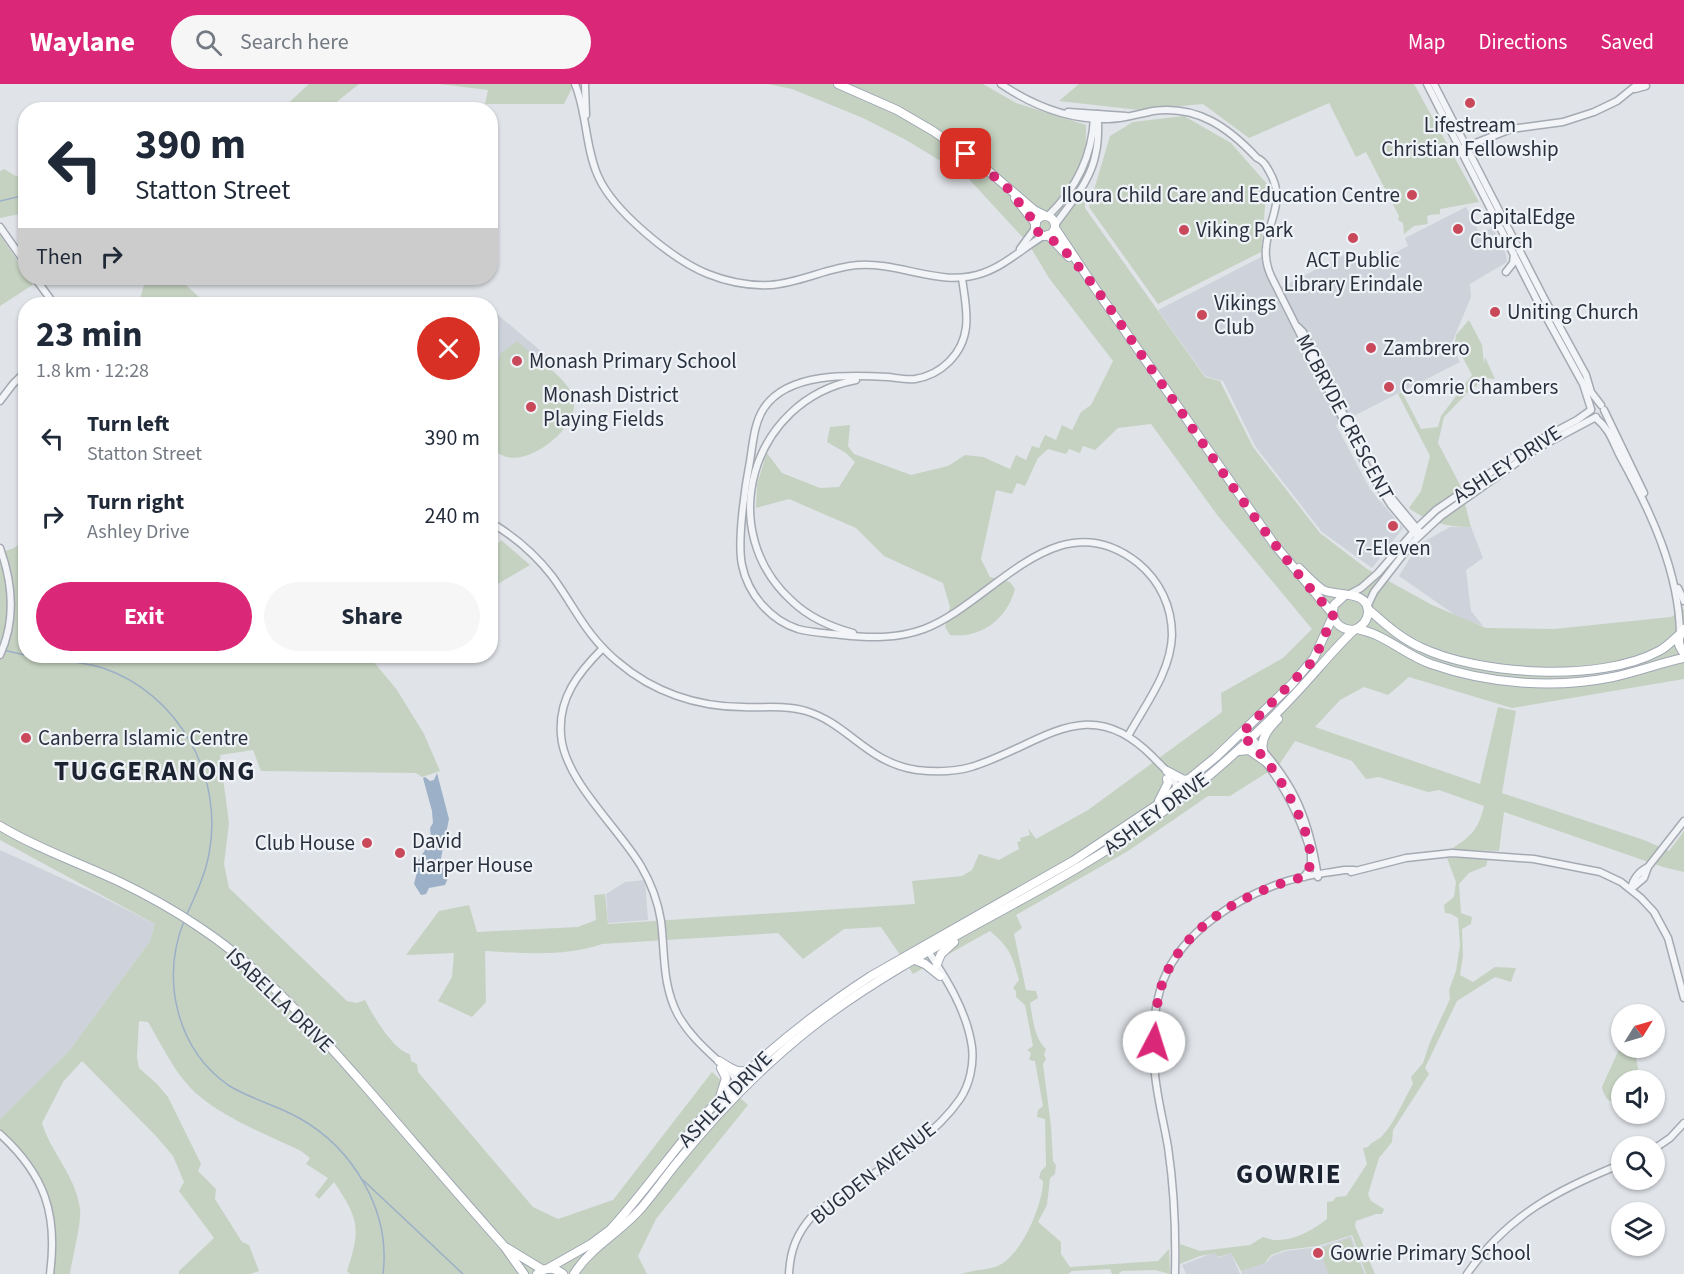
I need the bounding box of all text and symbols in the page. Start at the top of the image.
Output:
search box [171,15,591,69]
text: Waylane [30,22,135,62]
icon: search [192,26,225,59]
text: Search here [240,26,349,58]
text: Map [1408,27,1446,57]
text: Directions [1479,27,1567,57]
text: Saved [1600,27,1654,57]
marker: Lifestream Christian Fellowship [1463,96,1477,110]
place label: Lifestream Christian Fellowship [1381,110,1559,164]
text: 390 m [135,115,246,175]
icon: left [36,126,114,204]
pin [940,128,991,179]
icon: arrive [949,137,982,170]
text: Statton Street [135,171,290,210]
place label: Iloura Child Care and Education Centre [1061,180,1400,210]
marker: Iloura Child Care and Education Centre [1405,188,1419,202]
place label: CapitalEdge Church [1470,202,1575,256]
place label: Viking Park [1196,215,1294,245]
marker: CapitalEdge Church [1451,222,1465,236]
marker: Viking Park [1177,223,1191,237]
marker: ACT Public Library Erindale [1346,231,1360,245]
icon: right [95,240,128,273]
text: Then [36,241,83,273]
place label: ACT Public Library Erindale [1283,245,1423,299]
place label: Vikings Club [1214,288,1277,342]
place label: Uniting Church [1507,297,1639,327]
marker: Uniting Church [1488,305,1502,319]
marker: Vikings Club [1195,308,1209,322]
text: 23 min [36,309,143,360]
button: close [417,317,480,380]
street label: MCBRYDE CRESCENT [1289,329,1401,505]
place label: Zambrero [1383,333,1470,363]
marker: Zambrero [1364,341,1378,355]
place label: Monash Primary School [529,346,737,376]
marker: Monash Primary School [510,354,524,368]
text: 1.8 km · 12:28 [36,357,149,385]
place label: Comrie Chambers [1401,372,1558,402]
place label: Monash District Playing Fields [543,380,679,434]
marker: Comrie Chambers [1382,380,1396,394]
marker: Monash District Playing Fields [524,400,538,414]
text: Turn left [87,408,169,440]
street label: ASHLEY DRIVE [1447,418,1567,510]
icon: left [36,422,69,455]
text: 390 m [425,422,480,454]
text: Statton Street [87,440,202,468]
text: Turn right [87,486,184,518]
icon: right [36,500,69,533]
text: 240 m [425,500,480,532]
text: Ashley Drive [87,518,189,546]
marker: 7-Eleven [1386,519,1400,533]
place label: 7-Eleven [1355,533,1431,563]
button: Exit [36,582,252,651]
button: Share [264,582,480,651]
place label: Canberra Islamic Centre [38,723,248,753]
marker: Canberra Islamic Centre [19,731,33,745]
district label: TUGGERANONG [54,752,256,791]
street label: ASHLEY DRIVE [1097,764,1215,862]
place label: David Harper House [412,826,533,880]
place label: Club House [255,828,355,858]
marker: Club House [360,836,374,850]
marker: David Harper House [393,846,407,860]
street label: ISABELLA DRIVE [219,941,341,1059]
north arrow [1611,1004,1665,1058]
map controls [1611,1004,1665,1256]
position arrow [1122,1010,1186,1074]
street label: ASHLEY DRIVE [671,1044,779,1154]
button: sound [1611,1070,1665,1124]
street label: BUGDEN AVENUE [804,1114,942,1232]
button: search [1611,1136,1665,1190]
district label: GOWRIE [1236,1155,1342,1194]
button: layers [1611,1202,1665,1256]
place label: Gowrie Primary School [1330,1238,1531,1268]
marker: Gowrie Primary School [1311,1246,1325,1260]

